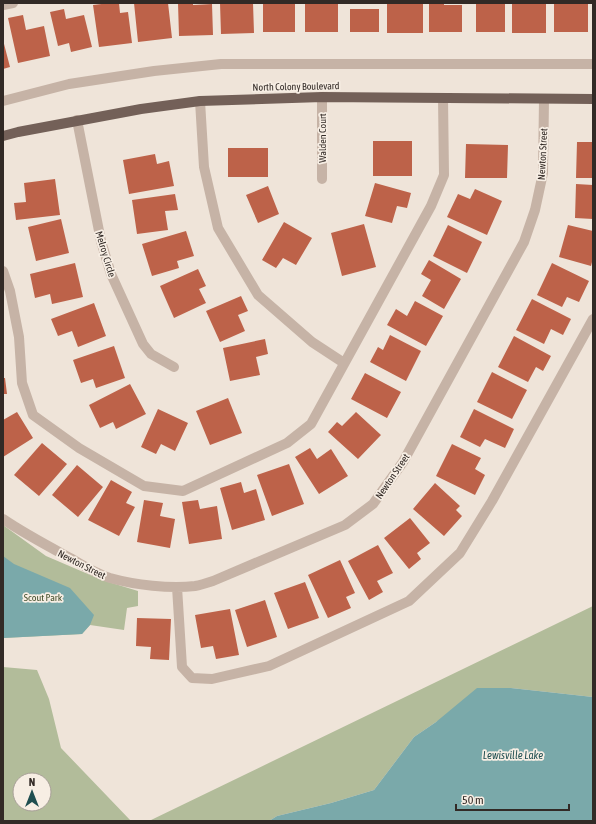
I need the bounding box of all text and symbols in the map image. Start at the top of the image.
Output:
street label: North Colony Boulevard [252,80,340,93]
street label: Walden Court [317,113,328,163]
street label: Newton Street [536,128,549,180]
street label: Melroy Circle [93,230,118,279]
street label: Newton Street [373,452,412,501]
street label: Newton Street [56,548,108,581]
park label: Scout Park [24,592,63,603]
water label: Lewisville Lake [483,749,543,761]
north arrow [12,772,52,812]
text: N [29,776,35,788]
scale bar [456,786,569,812]
text: 50 m [462,793,484,807]

